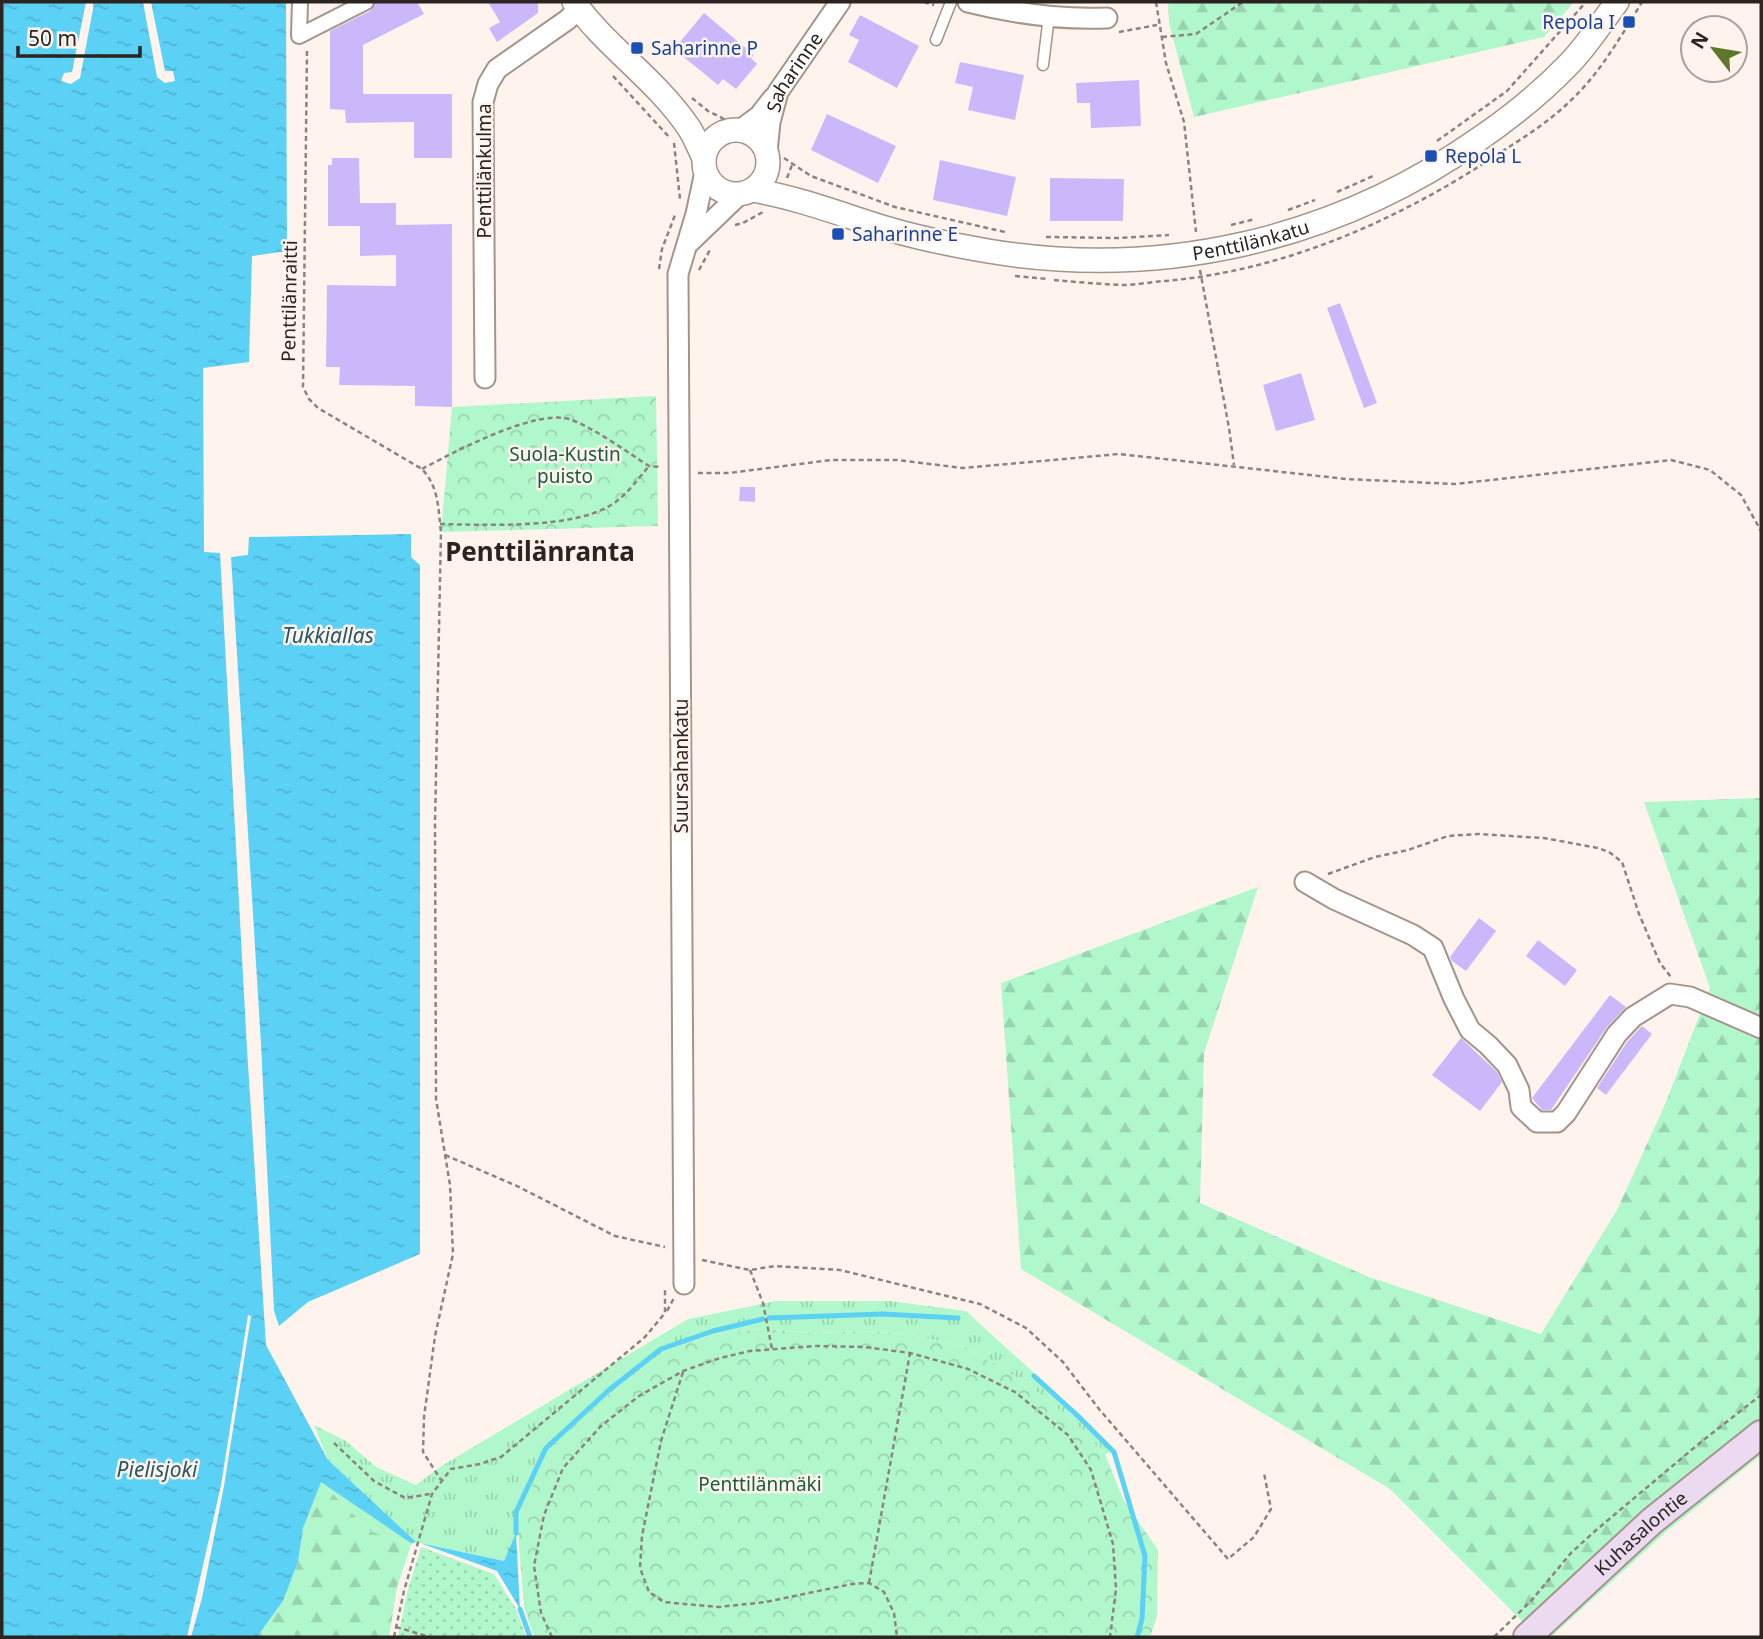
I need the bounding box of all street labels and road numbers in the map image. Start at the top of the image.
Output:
street label: Saharinne [760,27,828,115]
street label: Penttilänkulma [471,103,497,239]
street label: Penttilänkatu [1190,213,1312,266]
street label: Penttilänraitti [275,240,303,362]
street label: Suursahankatu [668,698,694,834]
street label: Kuhasalontie [1588,1485,1693,1581]

